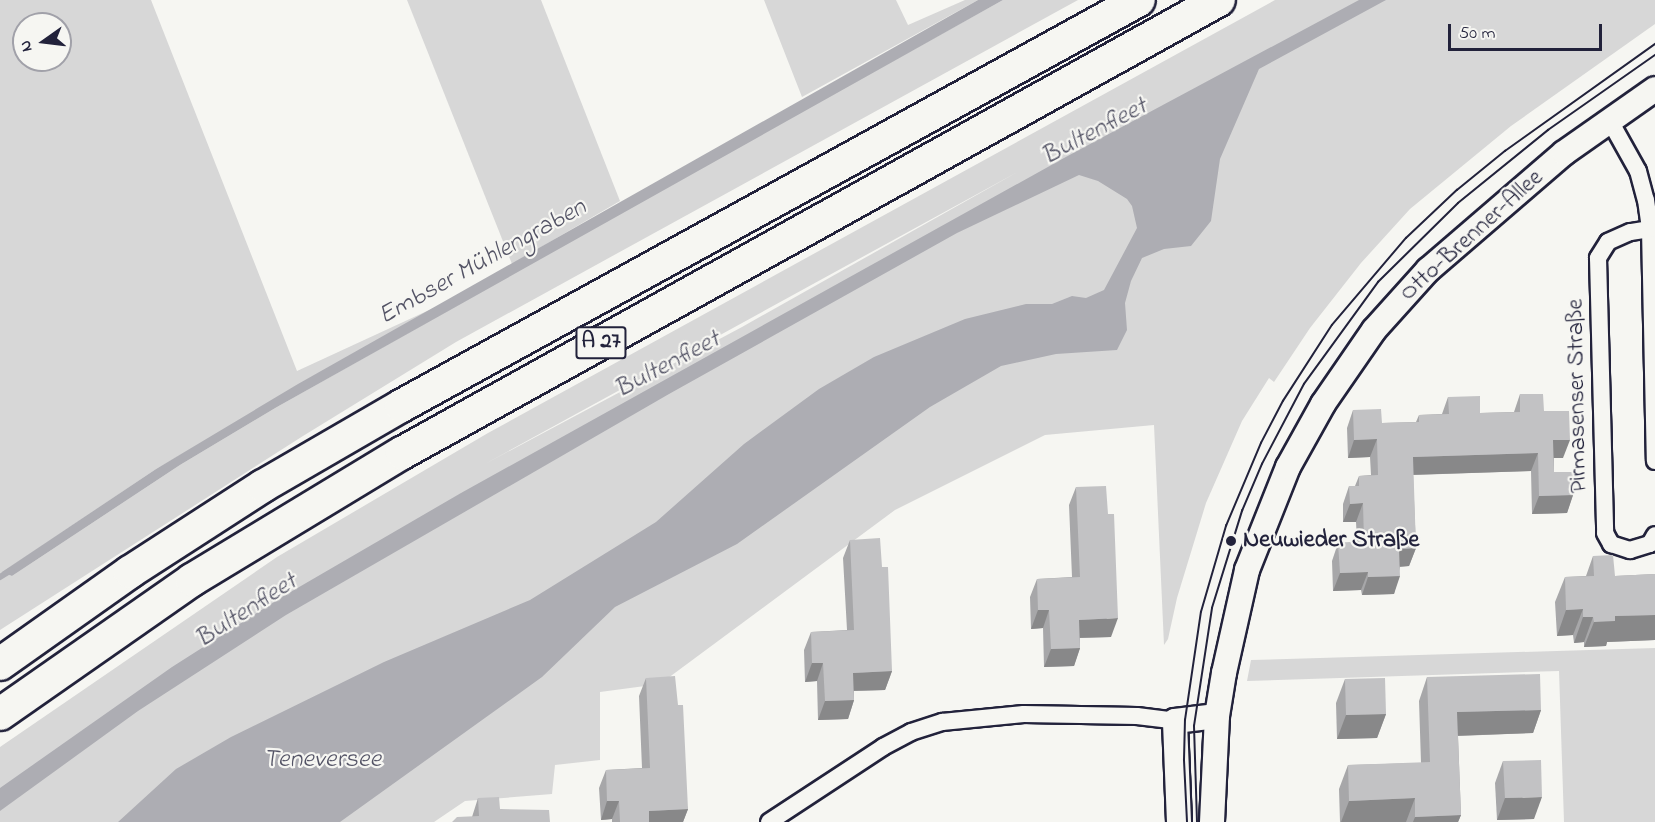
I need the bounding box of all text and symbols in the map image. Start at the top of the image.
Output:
north arrow [12,12,72,72]
scale bar [1451,12,1606,50]
text: 50 m [1459,21,1496,47]
text: N [14,38,39,54]
water label: Bultenfleet [1037,92,1153,174]
street label: Otto-Brenner-Allee [1394,164,1550,308]
water label: Embser Mühlengraben [374,193,592,333]
street label: Pirmasenser Straße [1562,299,1594,493]
road number: A 27 [574,324,628,362]
water label: Bultenfleet [610,325,726,407]
place label: Neuwieder Straße [1243,527,1419,555]
marker: Neuwieder Straße [1224,534,1238,548]
water label: Bultenfleet [190,568,304,656]
water label: Teneversee [263,745,381,777]

